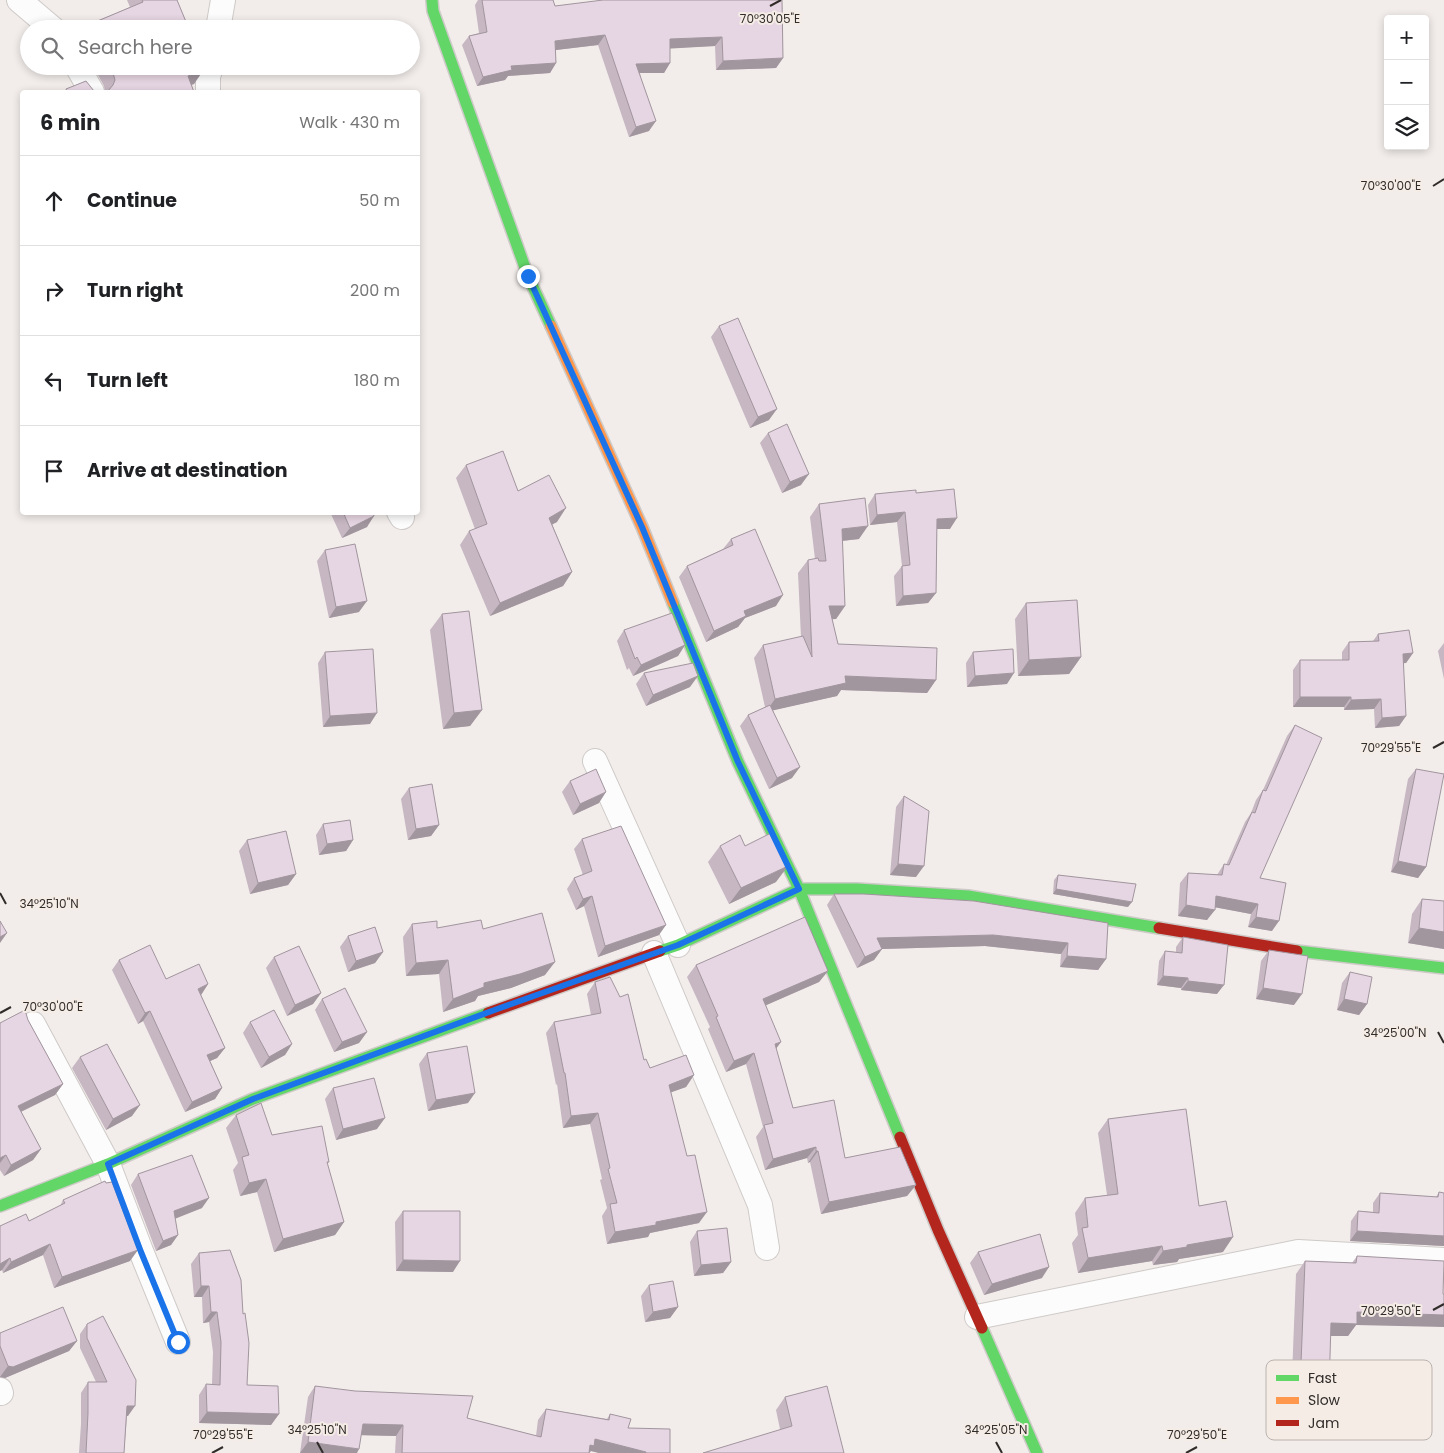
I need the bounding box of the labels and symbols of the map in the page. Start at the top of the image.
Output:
text: 70°30'05"E [740,10,800,27]
text: 70°30'00"E [1361,177,1421,194]
route end [517,265,540,288]
text: 70°29'55"E [1361,739,1421,756]
text: 34°25'10"N [19,895,79,912]
text: 70°30'00"E [23,998,83,1015]
text: 34°25'00"N [1364,1024,1426,1041]
text: 70°29'50"E [1361,1302,1421,1319]
route start [167,1331,190,1354]
legend [1266,1360,1432,1440]
text: Fast [1308,1368,1337,1388]
text: Slow [1308,1390,1341,1410]
text: Jam [1308,1413,1339,1433]
text: 34°25'10"N [287,1421,347,1438]
text: 34°25'05"N [965,1421,1027,1438]
text: 70°29'55"E [193,1426,253,1443]
text: 70°29'50"E [1167,1426,1227,1443]

